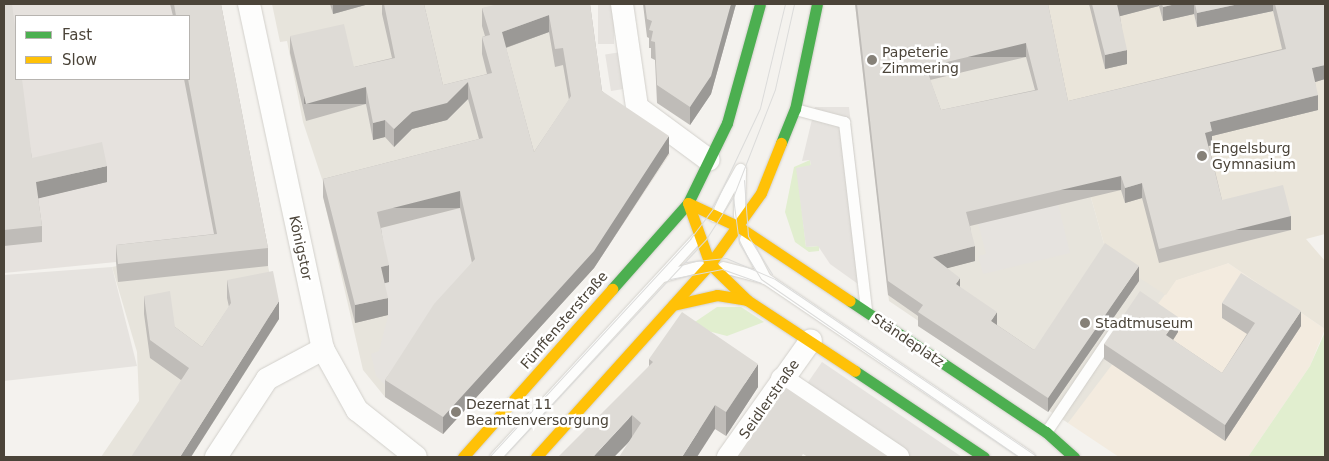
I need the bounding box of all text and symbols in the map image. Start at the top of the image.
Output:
legend [15,15,190,80]
text: Fast [62,26,92,44]
place label: Papeterie Zimmering [882,44,959,76]
text: Slow [62,51,97,69]
marker: Papeterie Zimmering [866,54,878,66]
place label: Engelsburg Gymnasium [1212,140,1296,172]
marker: Engelsburg Gymnasium [1196,150,1208,162]
street label: Königstor [286,214,316,282]
street label: Fünffensterstraße [517,268,611,372]
street label: Ständeplatz [869,310,947,370]
place label: Stadtmuseum [1095,315,1193,331]
marker: Stadtmuseum [1079,317,1091,329]
street label: Seidlerstraße [735,356,803,442]
place label: Dezernat 11 Beamtenversorgung [466,396,609,428]
marker: Dezernat 11 Beamtenversorgung [450,406,462,418]

